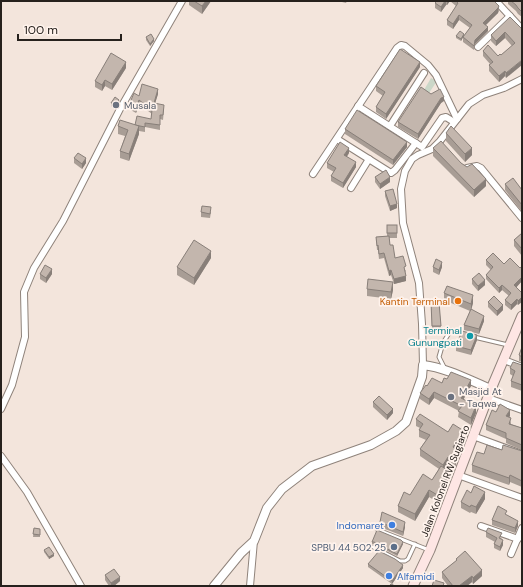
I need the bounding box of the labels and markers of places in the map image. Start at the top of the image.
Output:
place label: Musala [124,99,156,112]
marker: Musala [111,100,121,110]
place label: Kantin Terminal [380,295,450,308]
marker: Kantin Terminal [453,296,463,306]
place label: Terminal Gunungpati [408,324,462,349]
marker: Terminal Gunungpati [465,331,475,341]
place label: Masjid At - Taqwa [459,385,502,410]
marker: Masjid At - Taqwa [446,392,456,402]
place label: Indomaret [336,519,384,532]
marker: Indomaret [387,520,397,530]
place label: SPBU 44 502 25 [311,541,386,554]
marker: SPBU 44 502 25 [389,542,399,552]
place label: Alfamidi [397,570,435,583]
marker: Alfamidi [384,571,394,581]

